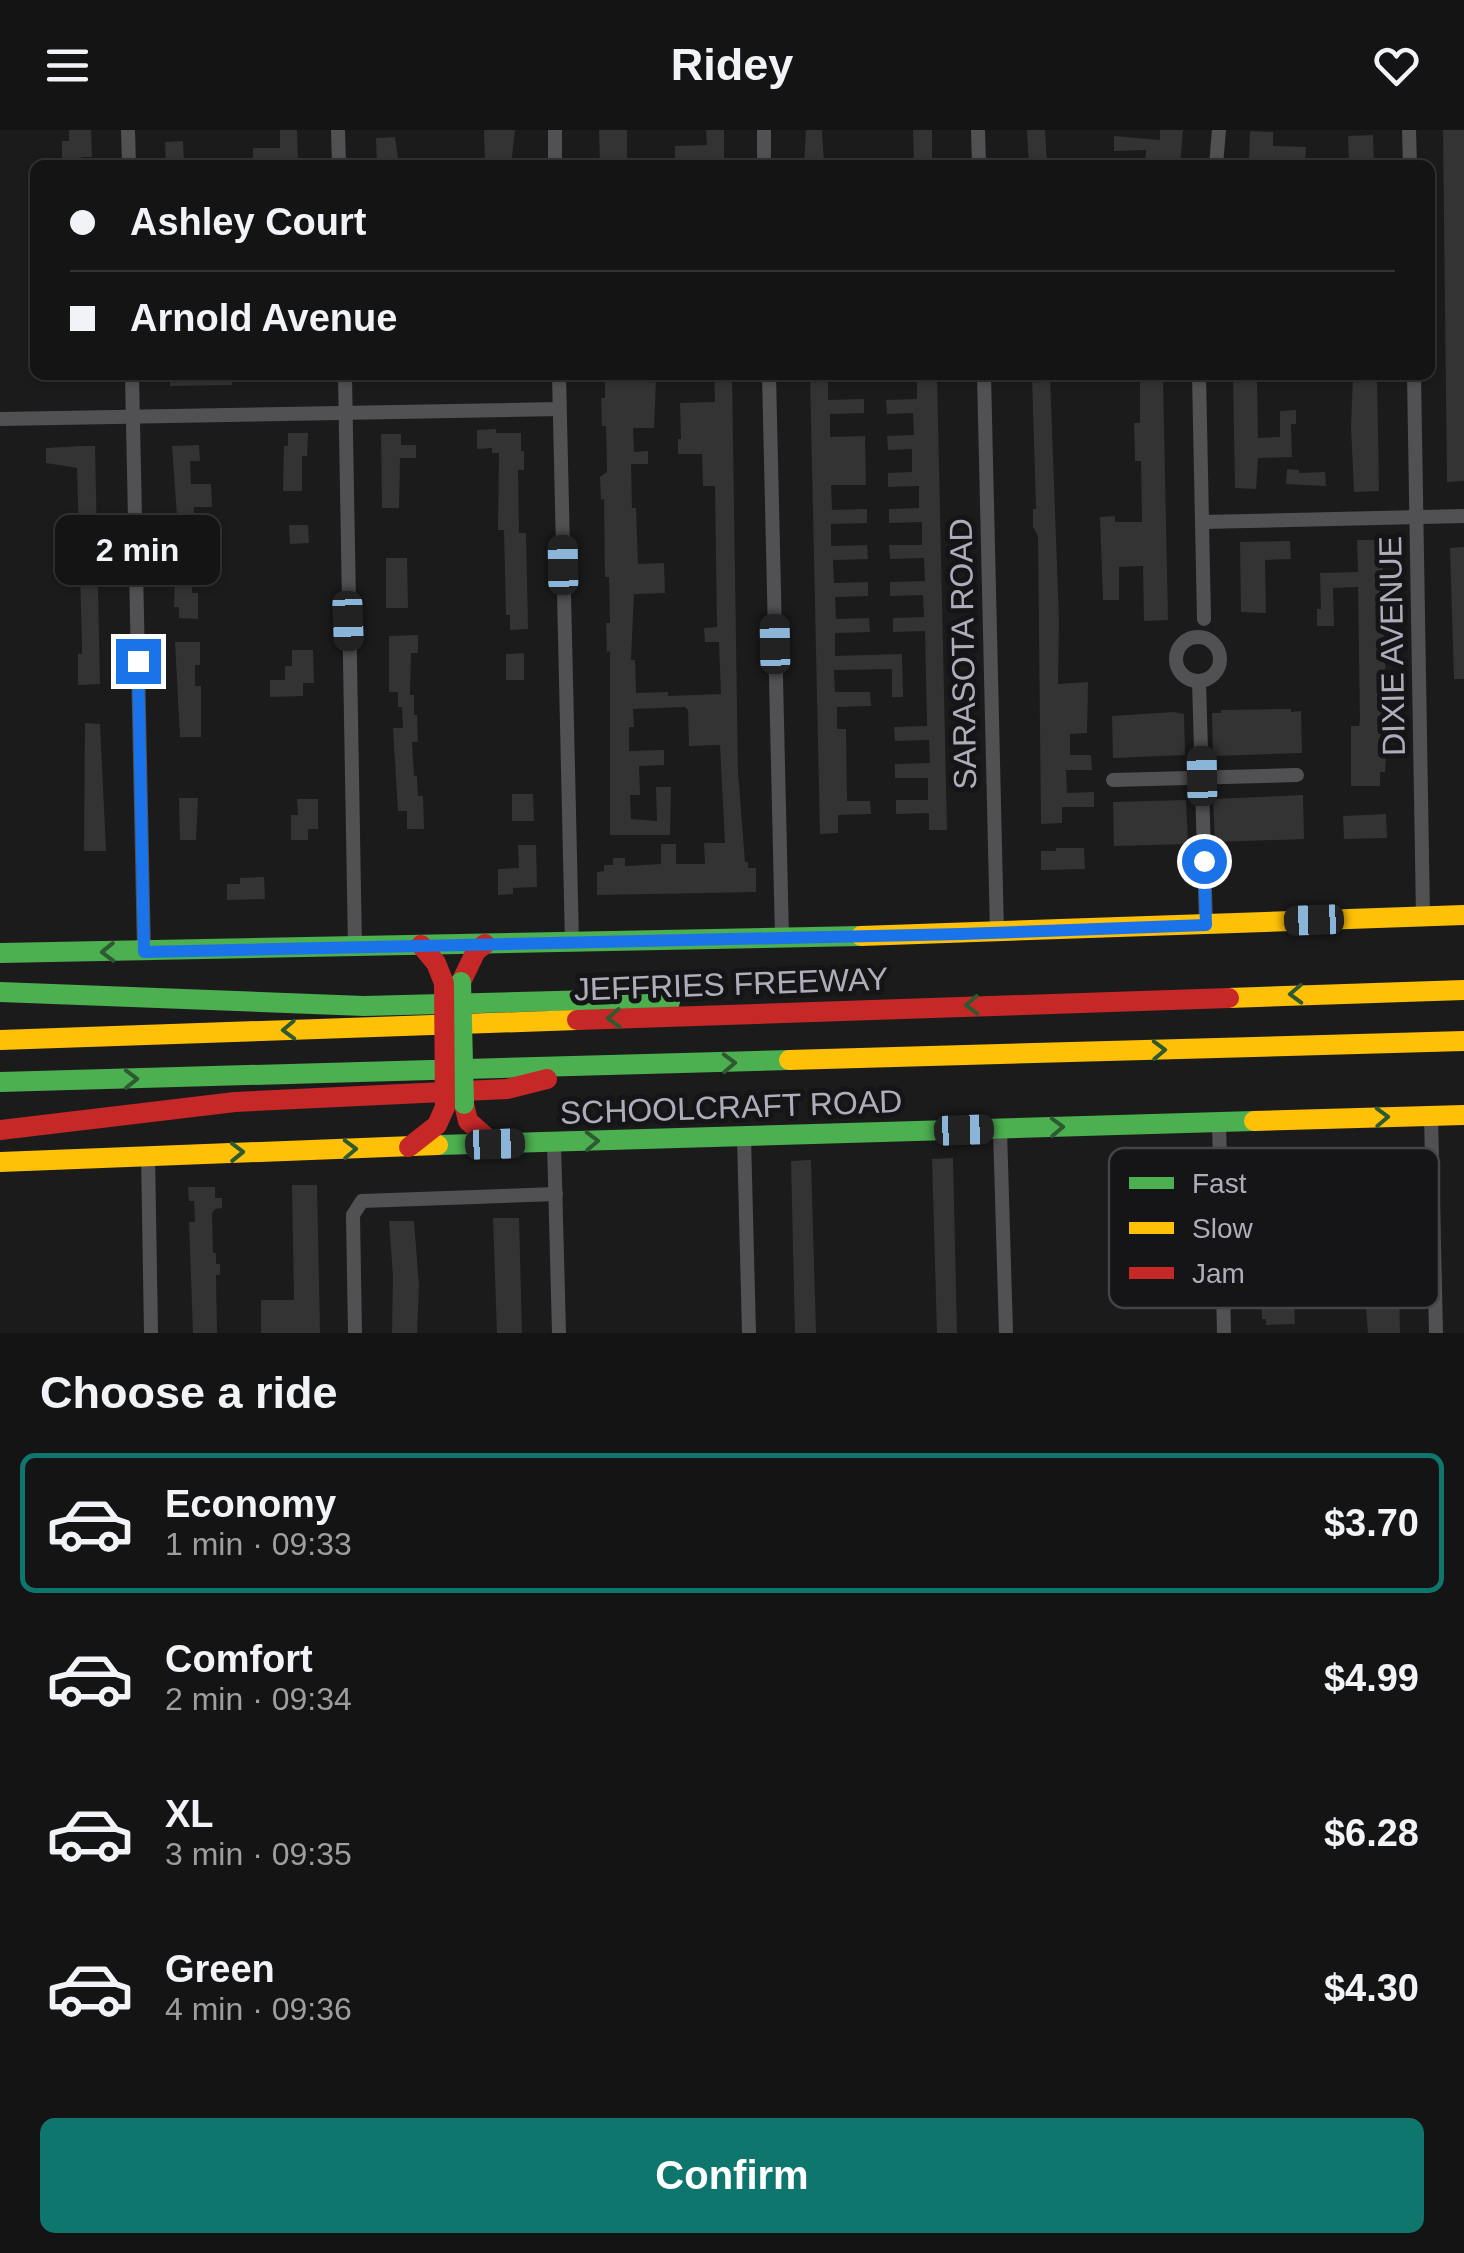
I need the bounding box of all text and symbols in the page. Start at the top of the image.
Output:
icon: menu [40,38,95,93]
icon: heart [1369,38,1424,93]
text: Ridey [671,39,793,90]
text: Ashley Court [130,201,366,243]
text: Arnold Avenue [130,297,397,339]
callout: 2 min [56,516,220,586]
street label: SARASOTA ROAD [943,518,983,790]
text: 2 min [96,532,179,568]
car [547,535,579,595]
street label: DIXIE AVENUE [1372,536,1412,756]
car [332,590,364,652]
car [759,614,791,674]
route end [116,639,161,684]
car [1186,746,1218,806]
route start [1182,839,1227,884]
car [1283,904,1345,936]
one-way arrow [99,941,114,963]
street label: JEFFRIES FREEWAY [573,961,889,1007]
one-way arrow [1288,984,1304,1005]
one-way arrow [963,994,979,1015]
one-way arrow [605,1007,621,1028]
one-way arrow [280,1019,296,1040]
one-way arrow [1151,1040,1167,1061]
one-way arrow [722,1053,738,1074]
one-way arrow [123,1068,139,1089]
street label: SCHOOLCRAFT ROAD [559,1083,903,1131]
one-way arrow [1374,1107,1390,1128]
car [933,1114,995,1146]
one-way arrow [1049,1116,1065,1137]
car [464,1128,526,1160]
one-way arrow [585,1131,601,1152]
one-way arrow [342,1139,358,1160]
one-way arrow [230,1142,246,1163]
legend [1109,1148,1439,1308]
text: Fast [1192,1168,1247,1199]
text: Slow [1192,1213,1253,1244]
text: Jam [1192,1258,1245,1289]
text: Choose a ride [40,1367,338,1418]
icon: car [45,1478,135,1568]
text: Economy [165,1483,336,1525]
text: $3.70 [1324,1502,1419,1544]
text: 1 min · 09:33 [165,1526,352,1562]
icon: car [45,1633,135,1723]
text: Comfort [165,1638,313,1680]
text: $4.99 [1324,1657,1419,1699]
text: 2 min · 09:34 [165,1681,352,1717]
icon: car [45,1788,135,1878]
text: XL [165,1793,214,1835]
text: $6.28 [1324,1812,1419,1854]
text: 3 min · 09:35 [165,1836,352,1872]
icon: car [45,1943,135,2033]
text: Green [165,1948,275,1990]
text: $4.30 [1324,1967,1419,2009]
text: 4 min · 09:36 [165,1991,352,2027]
button: Confirm [40,2118,1424,2233]

